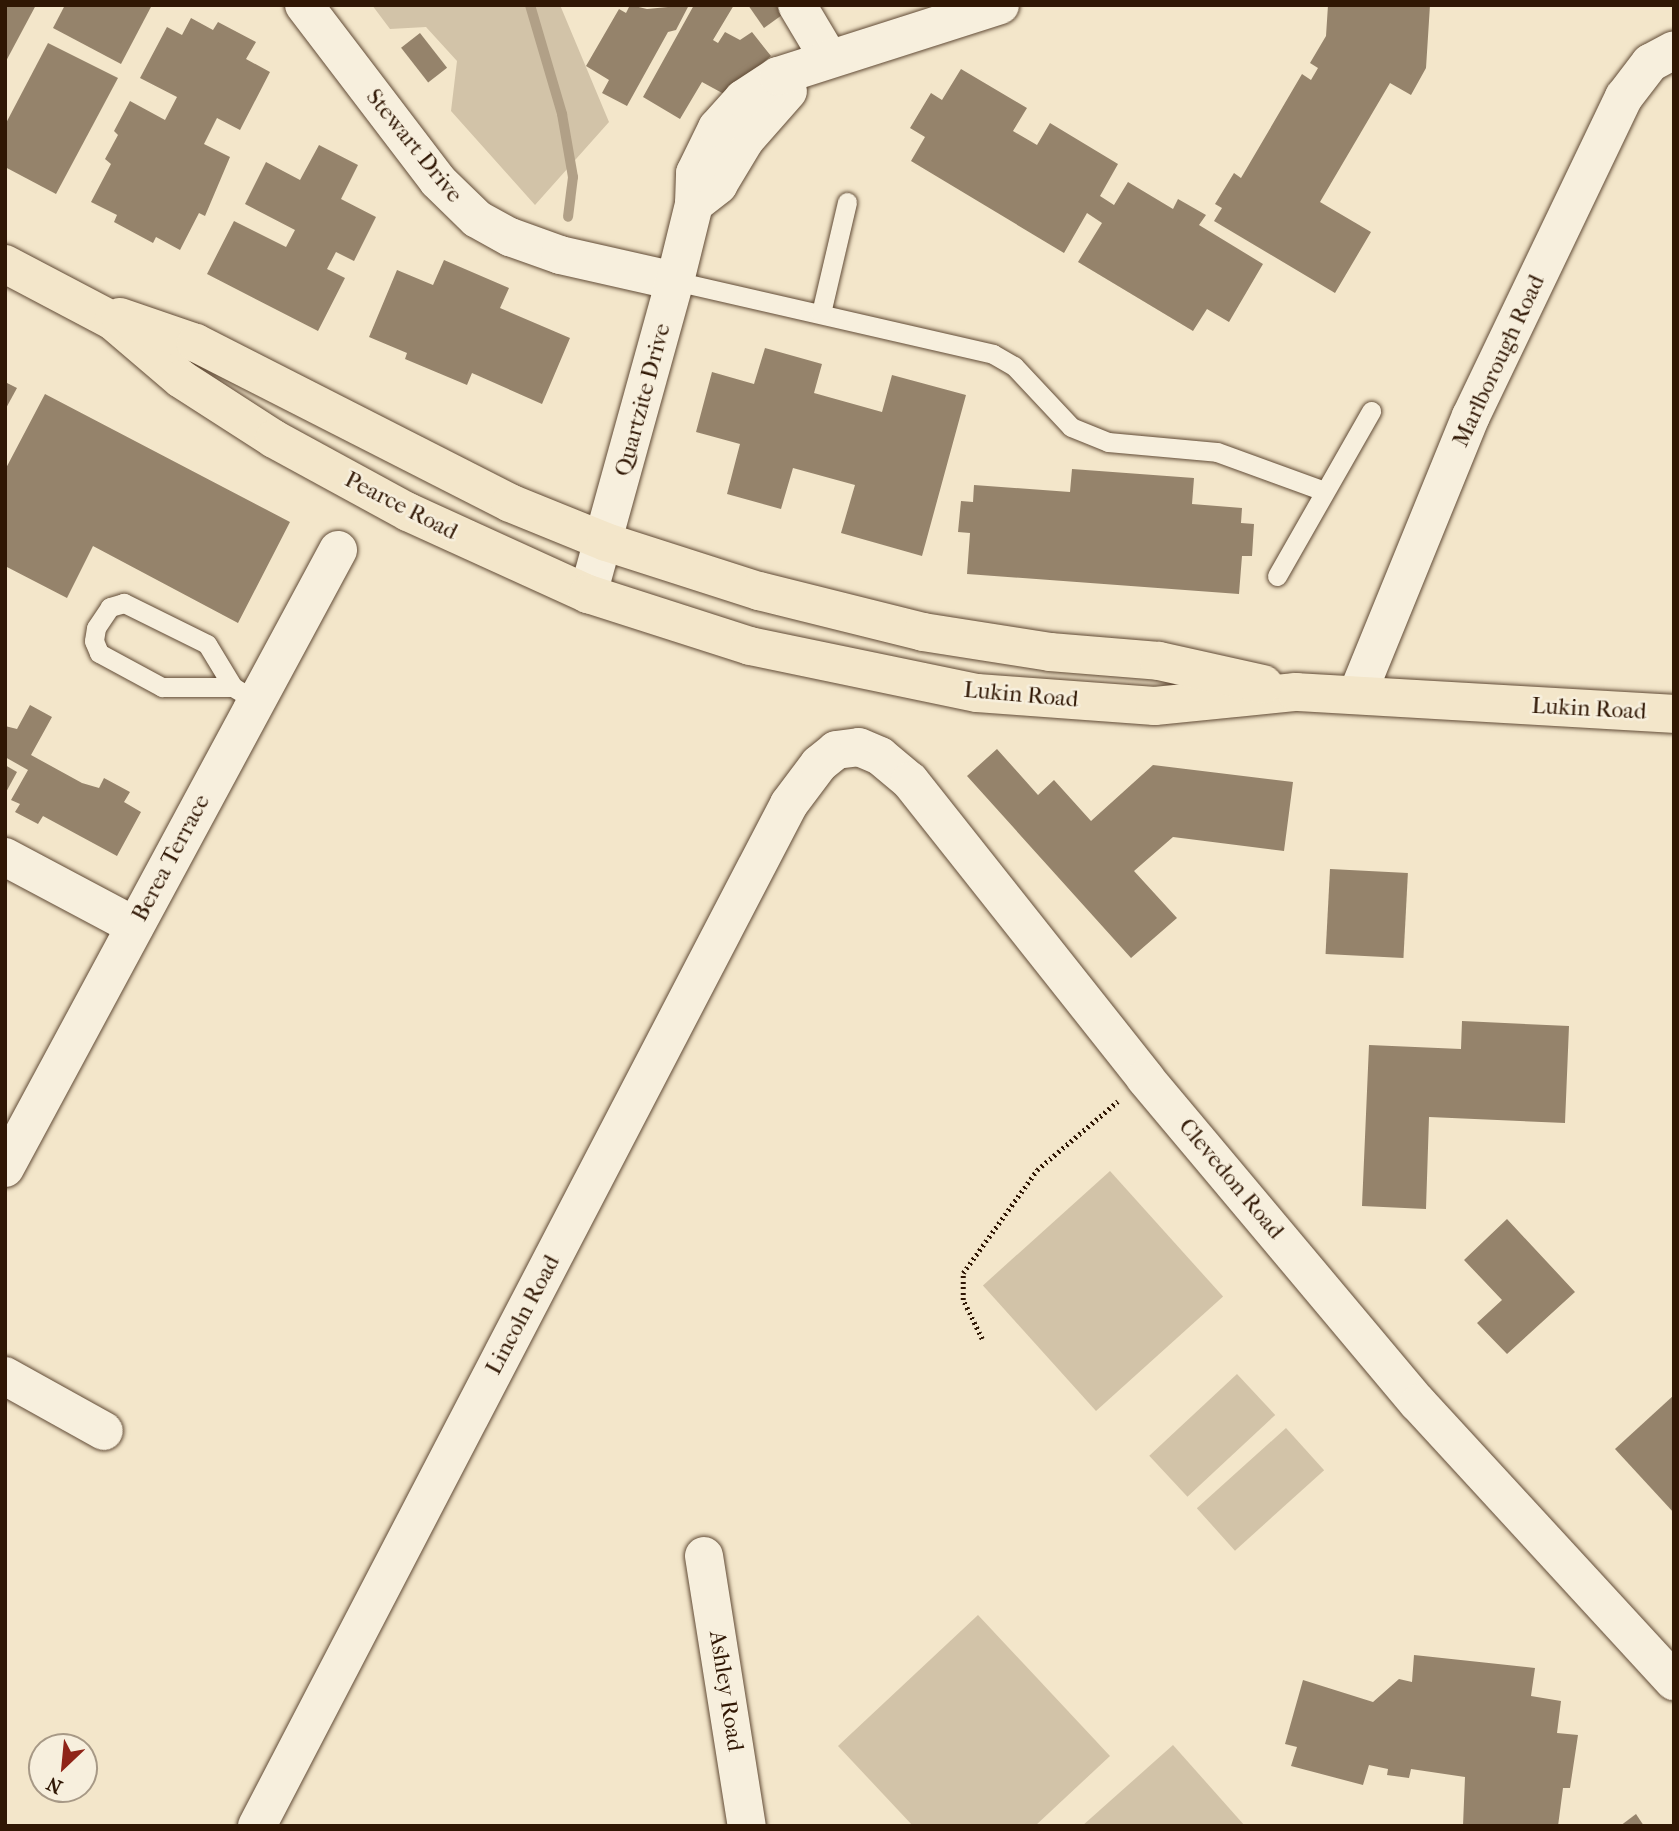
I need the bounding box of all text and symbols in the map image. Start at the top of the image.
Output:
street label: Stewart Drive [360,84,468,208]
street label: Marlborough Road [1447,271,1551,451]
street label: Quartzite Drive [609,321,677,479]
street label: Pearce Road [340,466,462,546]
street label: Lukin Road [963,676,1079,714]
street label: Lukin Road [1531,692,1647,726]
street label: Berea Terrace [126,790,216,926]
street label: Clevedon Road [1173,1113,1289,1245]
street label: Lincoln Road [480,1251,566,1379]
street label: Ashley Road [703,1629,749,1753]
north arrow [28,1733,98,1803]
text: N [43,1772,66,1798]

